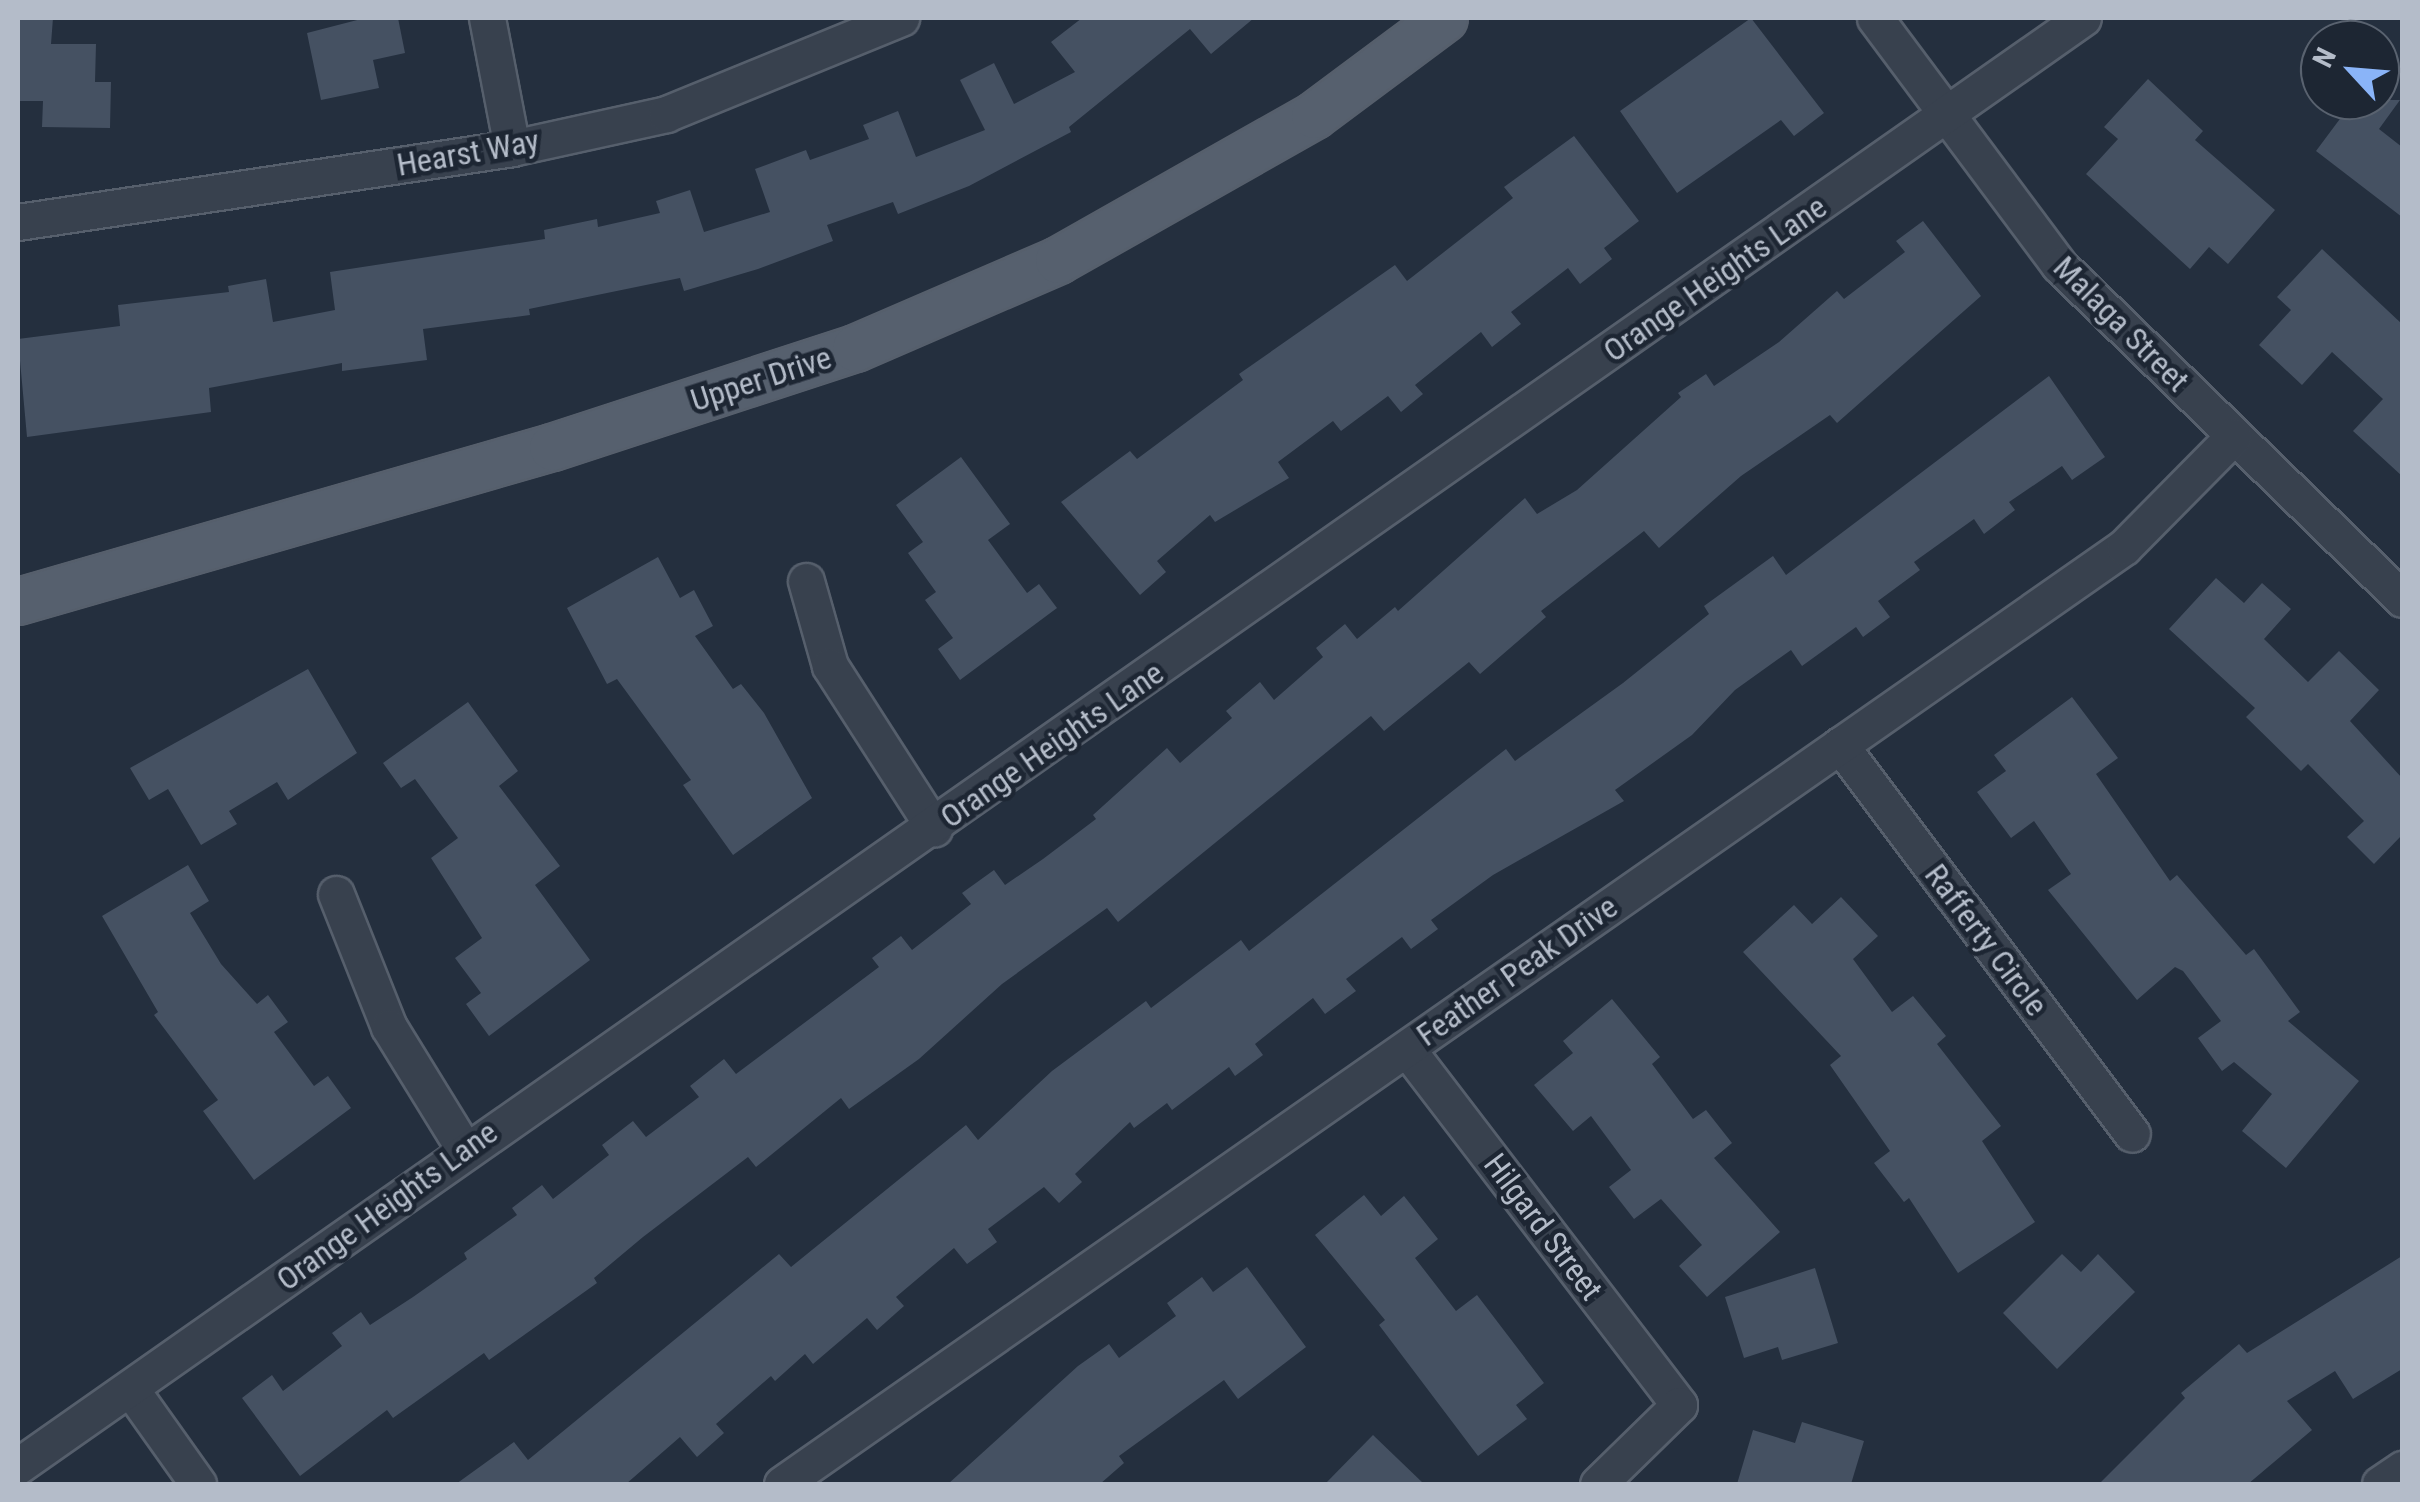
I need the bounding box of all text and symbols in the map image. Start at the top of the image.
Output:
north arrow [2300,20,2400,120]
text: N [2306,43,2343,72]
street label: Hearst Way [394,122,542,184]
street label: Orange Heights Lane [1596,188,1834,370]
street label: Malaga Street [2045,248,2197,400]
street label: Upper Drive [686,338,836,420]
street label: Orange Heights Lane [933,654,1171,836]
street label: Rafferty Circle [1917,857,2055,1023]
street label: Feather Peak Drive [1409,888,1625,1054]
street label: Orange Heights Lane [269,1113,505,1299]
street label: Hilgard Street [1476,1146,1610,1308]

